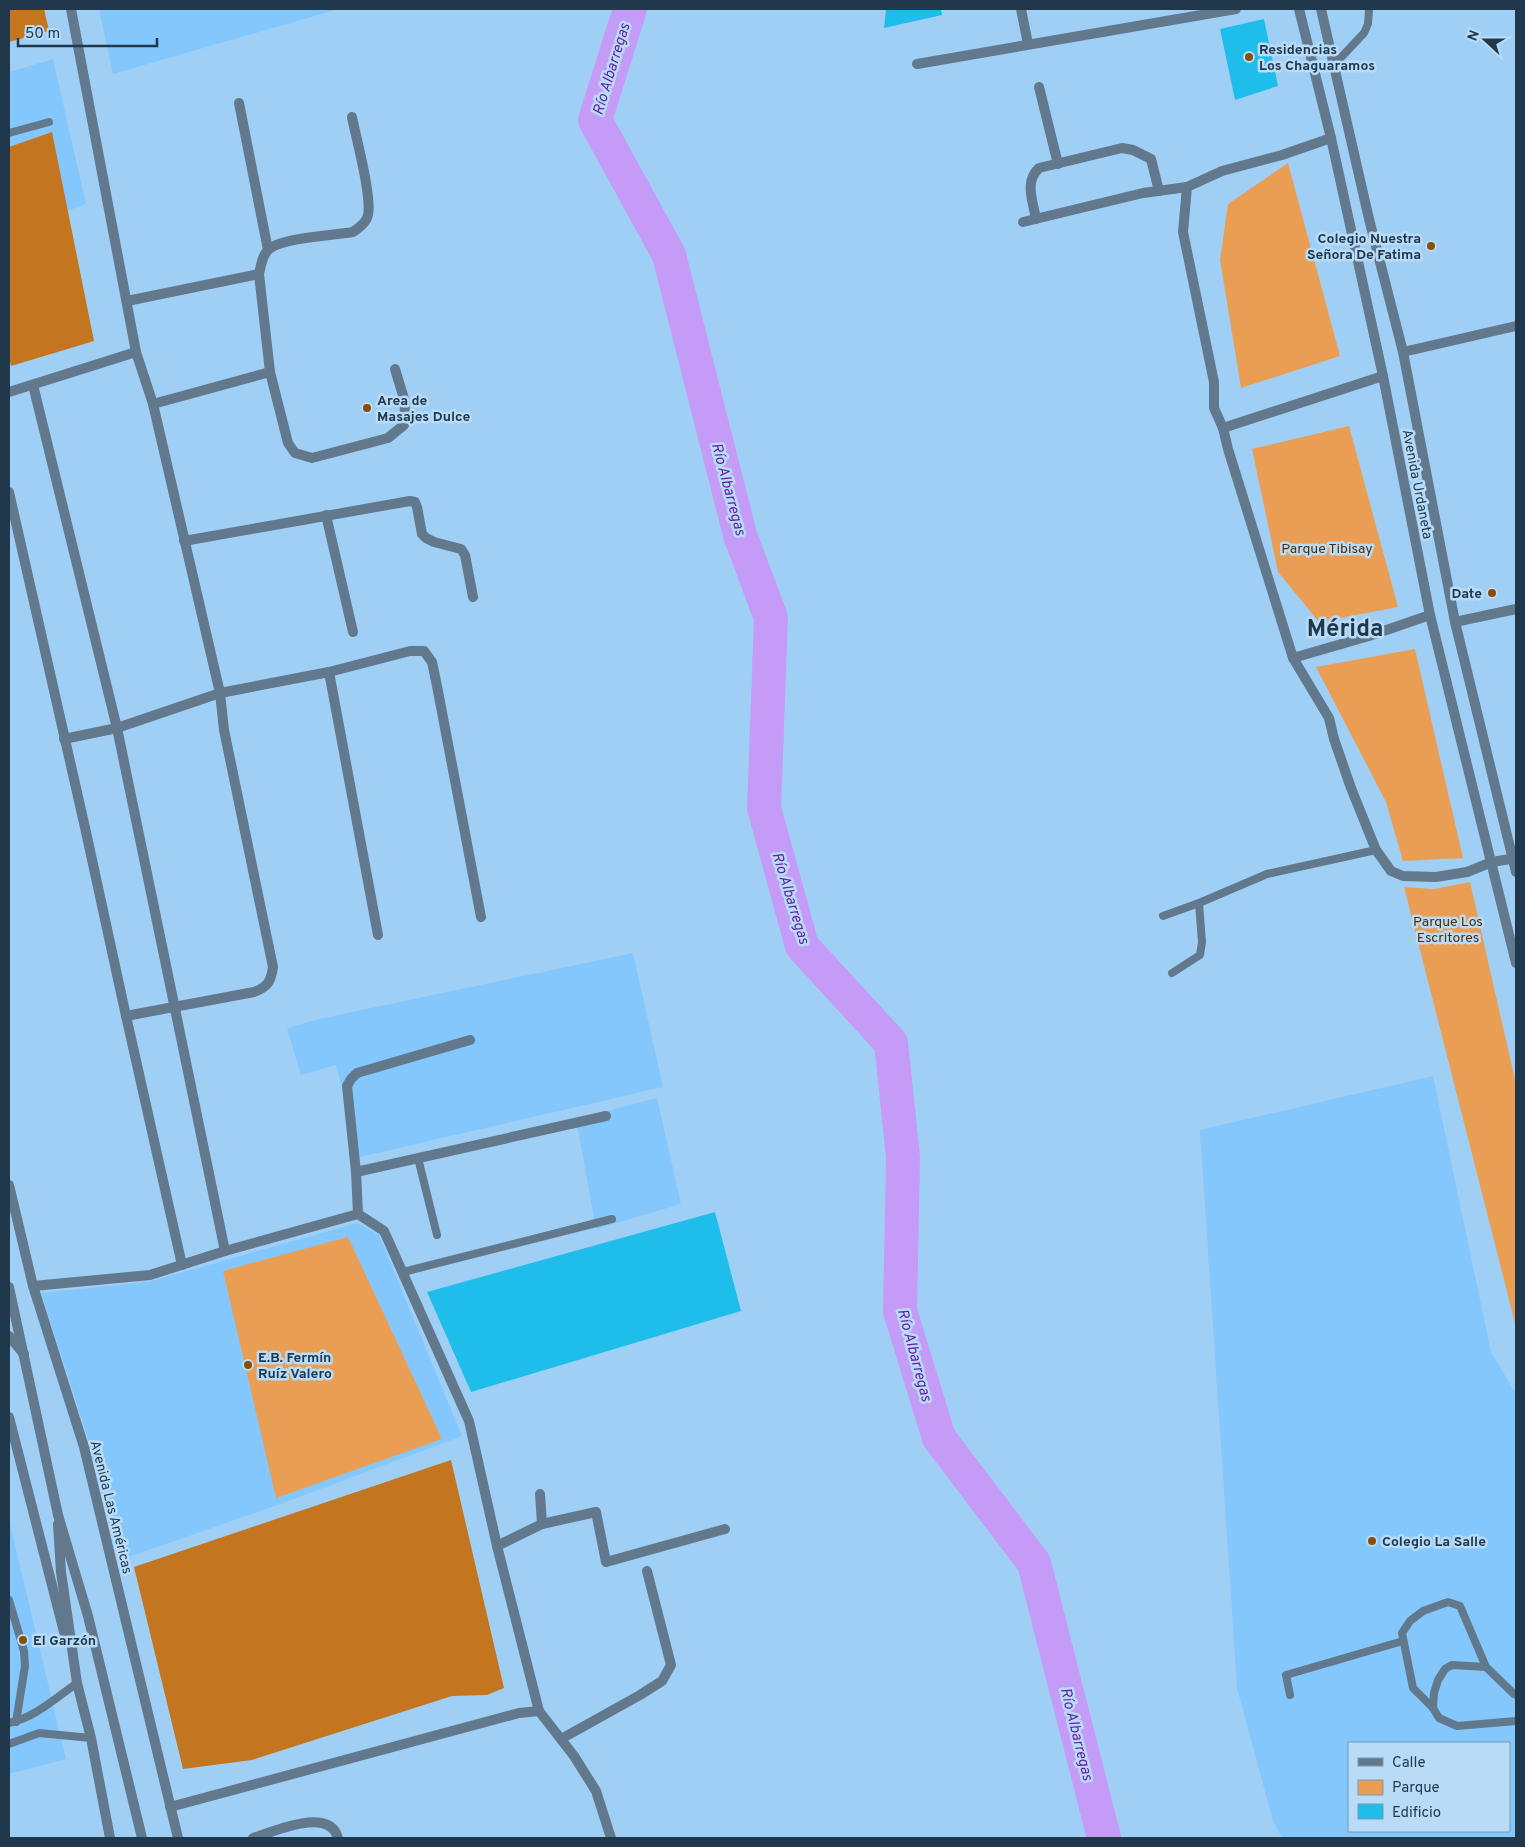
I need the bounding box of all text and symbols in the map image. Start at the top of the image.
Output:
scale bar [18,15,156,47]
north arrow [1460,15,1510,65]
water label: Río Albarregas [589,21,635,118]
text: 50 m [25,25,60,44]
text: N [1465,28,1484,44]
place label: Residencias Los Chaguaramos [1259,42,1375,75]
marker: Residencias Los Chaguaramos [1243,51,1255,63]
place label: Colegio Nuestra Señora De Fatima [1307,231,1421,264]
marker: Colegio Nuestra Señora De Fatima [1425,240,1437,252]
place label: Area de Masajes Dulce [377,393,471,426]
marker: Area de Masajes Dulce [361,402,373,414]
street label: Avenida Urdaneta [1398,428,1436,541]
water label: Río Albarregas [706,441,749,538]
park label: Parque Tibisay [1281,541,1373,558]
place label: Date [1452,586,1482,603]
marker: Date [1486,587,1498,599]
district label: Mérida [1307,615,1383,645]
water label: Río Albarregas [767,850,813,947]
park label: Parque Los Escritores [1413,914,1483,947]
water label: Río Albarregas [892,1307,935,1404]
place label: E.B. Fermín Ruíz Valero [258,1350,332,1383]
marker: E.B. Fermín Ruíz Valero [242,1359,254,1371]
street label: Avenida Las Américas [86,1439,135,1576]
place label: Colegio La Salle [1382,1534,1486,1551]
marker: Colegio La Salle [1366,1535,1378,1547]
place label: El Garzón [33,1633,96,1650]
marker: El Garzón [17,1634,29,1646]
water label: Río Albarregas [1055,1686,1096,1783]
legend [1348,1742,1510,1832]
text: Calle [1392,1754,1426,1773]
text: Parque [1392,1779,1440,1798]
text: Edificio [1392,1804,1441,1823]

